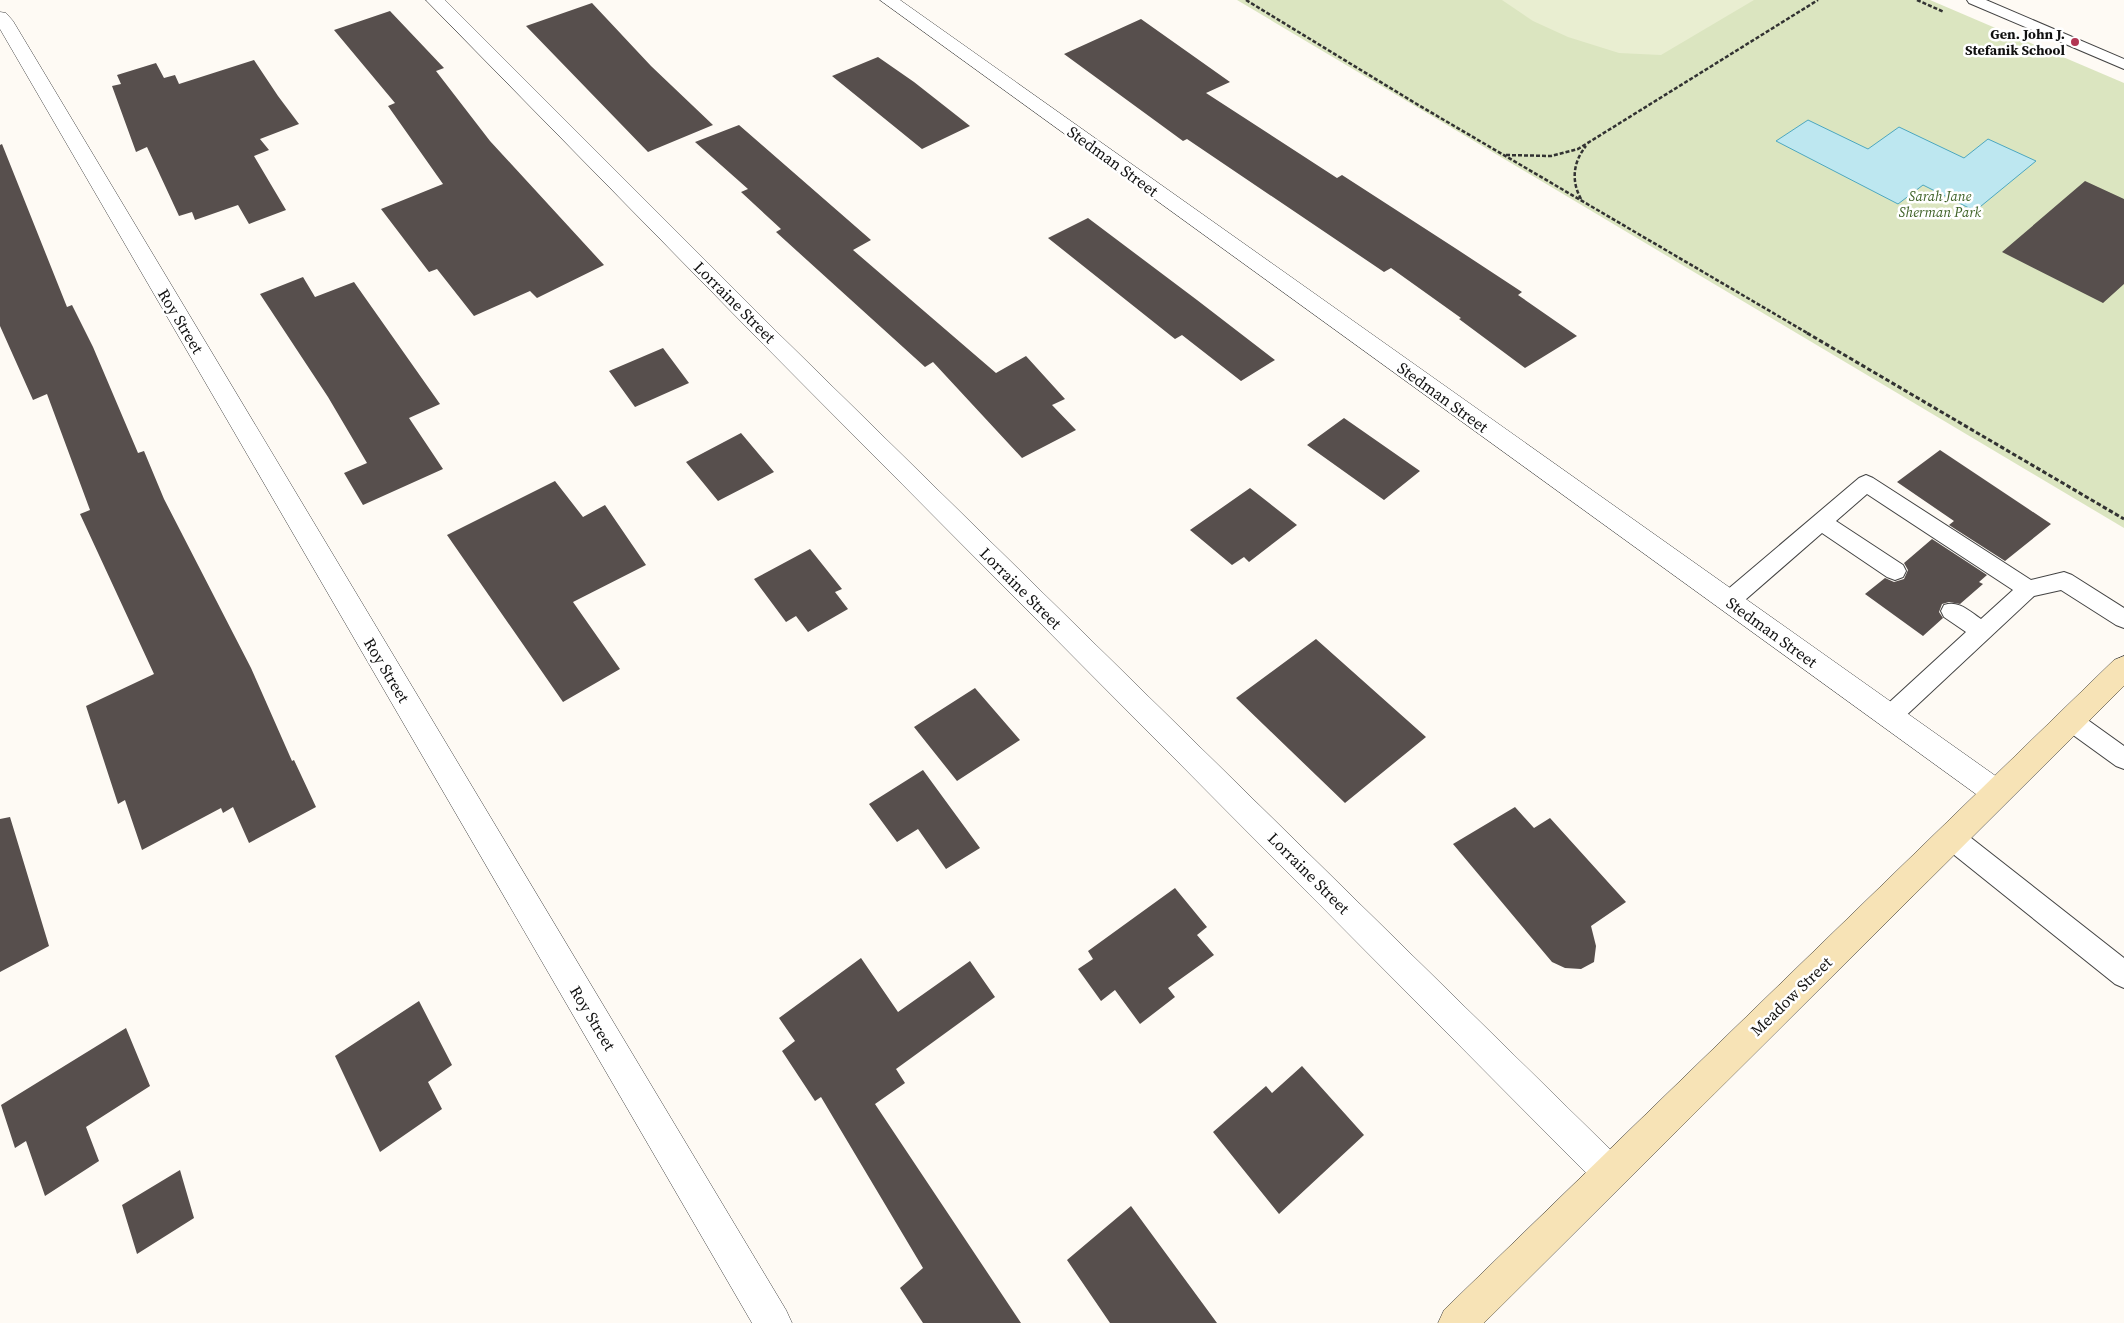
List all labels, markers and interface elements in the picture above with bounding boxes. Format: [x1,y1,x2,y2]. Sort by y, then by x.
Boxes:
place label: Gen. John J. Stefanik School [1965,24,2065,60]
marker: Gen. John J. Stefanik School [2069,36,2081,48]
street label: Stedman Street [1063,120,1164,202]
park label: Sarah Jane Sherman Park [1899,186,1982,222]
street label: Lorraine Street [689,256,781,348]
street label: Roy Street [153,284,209,358]
street label: Stedman Street [1393,356,1494,438]
street label: Lorraine Street [975,542,1067,634]
street label: Stedman Street [1722,591,1823,673]
street label: Roy Street [359,633,415,707]
street label: Lorraine Street [1263,827,1355,919]
street label: Meadow Street [1745,951,1837,1041]
street label: Roy Street [565,981,621,1055]

